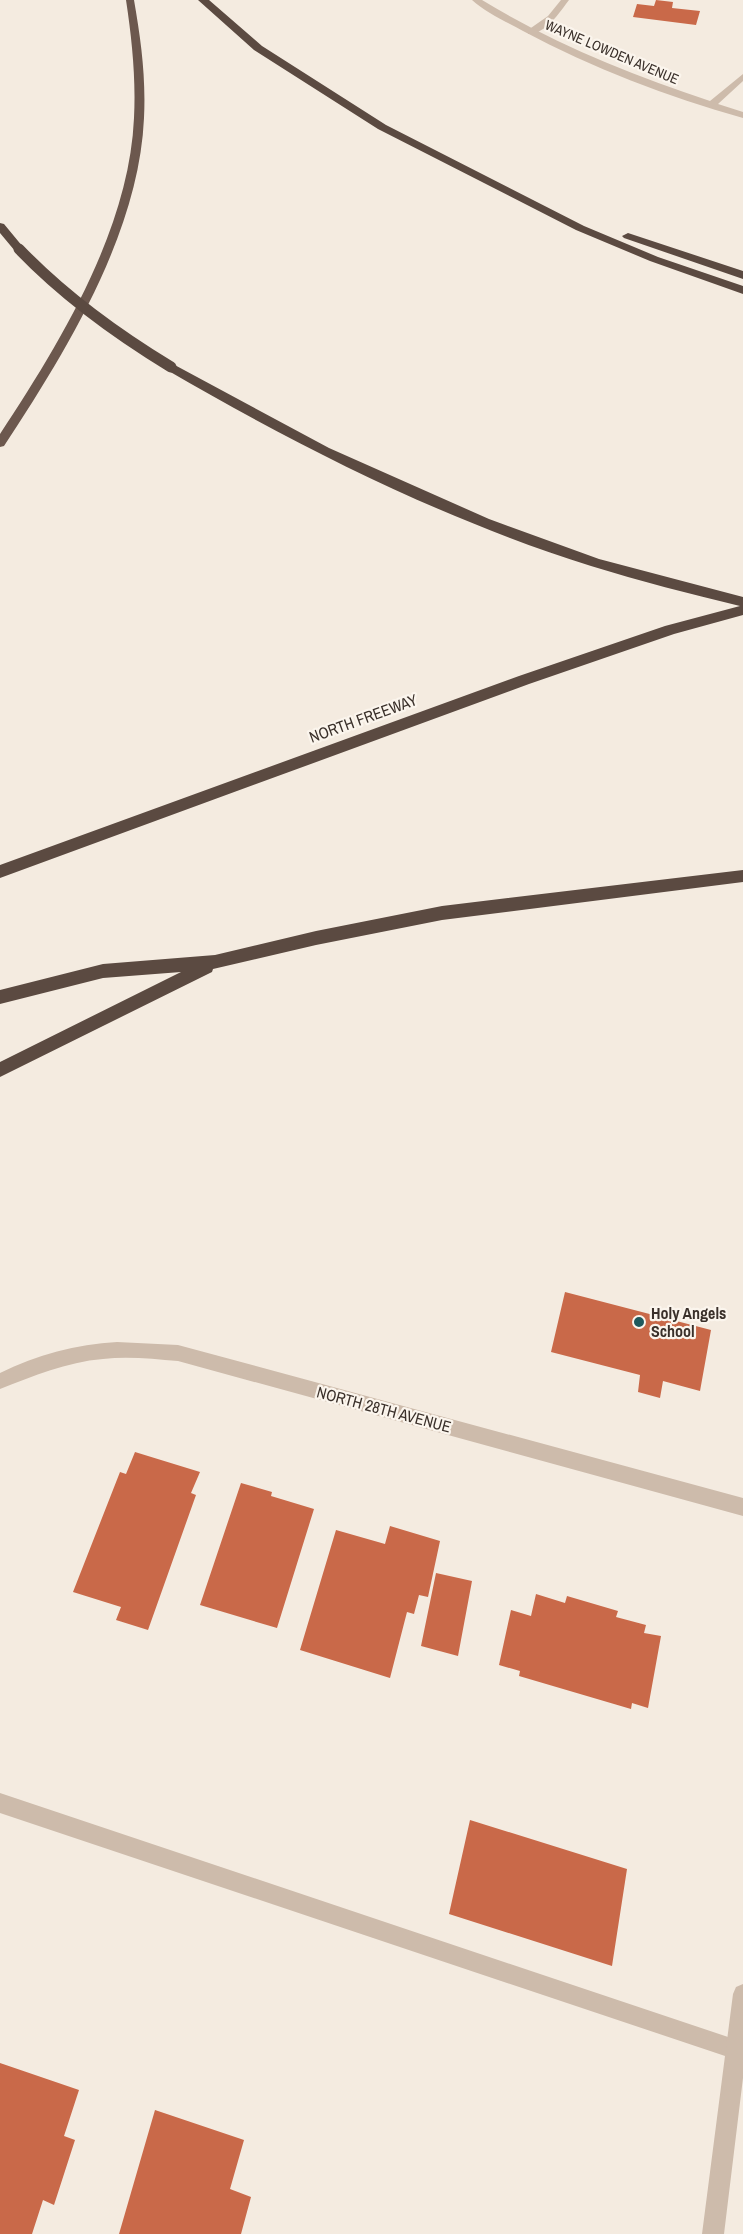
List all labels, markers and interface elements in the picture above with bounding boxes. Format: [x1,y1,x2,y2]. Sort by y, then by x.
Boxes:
street label: WAYNE LOWDEN AVENUE [543,16,681,88]
street label: NORTH FREEWAY [306,688,420,748]
place label: Holy Angels School [651,1302,726,1342]
marker: Holy Angels School [632,1315,646,1329]
street label: NORTH 28TH AVENUE [314,1381,454,1437]

